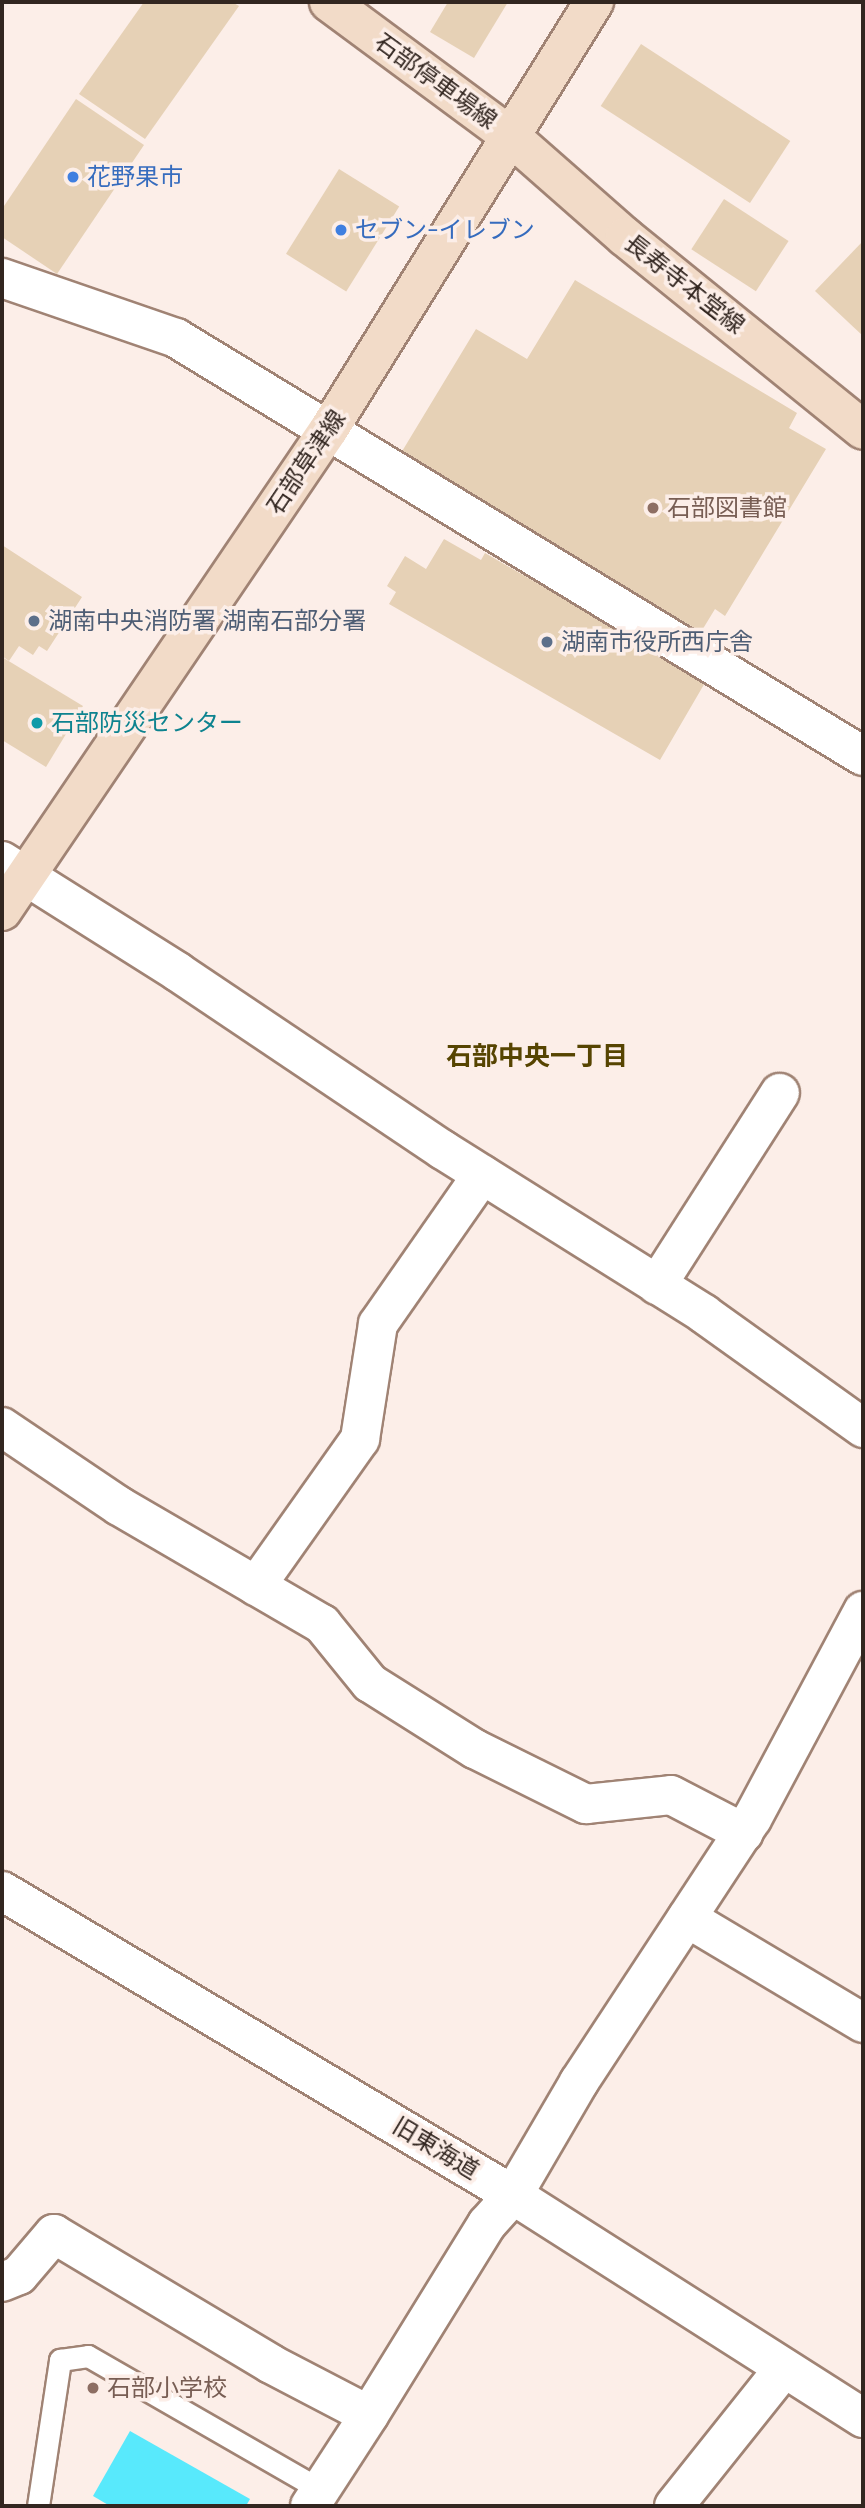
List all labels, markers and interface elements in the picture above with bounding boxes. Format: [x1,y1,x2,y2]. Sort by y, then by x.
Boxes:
street label: 石部停車場線 [369,27,503,135]
place label: 花野果市 [87,163,183,191]
marker: 花野果市 [65,169,81,185]
place label: セブン-イレブン [355,216,535,244]
marker: セブン-イレブン [333,222,349,238]
street label: 長寿寺本堂線 [619,228,751,340]
street label: 石部草津線 [261,404,351,520]
place label: 石部図書館 [667,494,787,522]
marker: 石部図書館 [645,500,661,516]
place label: 湖南中央消防署 湖南石部分署 [48,607,366,635]
marker: 湖南中央消防署 湖南石部分署 [26,613,42,629]
place label: 湖南市役所西庁舎 [561,628,753,656]
marker: 湖南市役所西庁舎 [539,634,555,650]
place label: 石部防災センター [51,709,243,737]
marker: 石部防災センター [29,715,45,731]
district label: 石部中央一丁目 [446,1040,628,1072]
street label: 旧東海道 [387,2111,485,2185]
place label: 石部小学校 [107,2374,227,2402]
marker: 石部小学校 [85,2380,101,2396]

